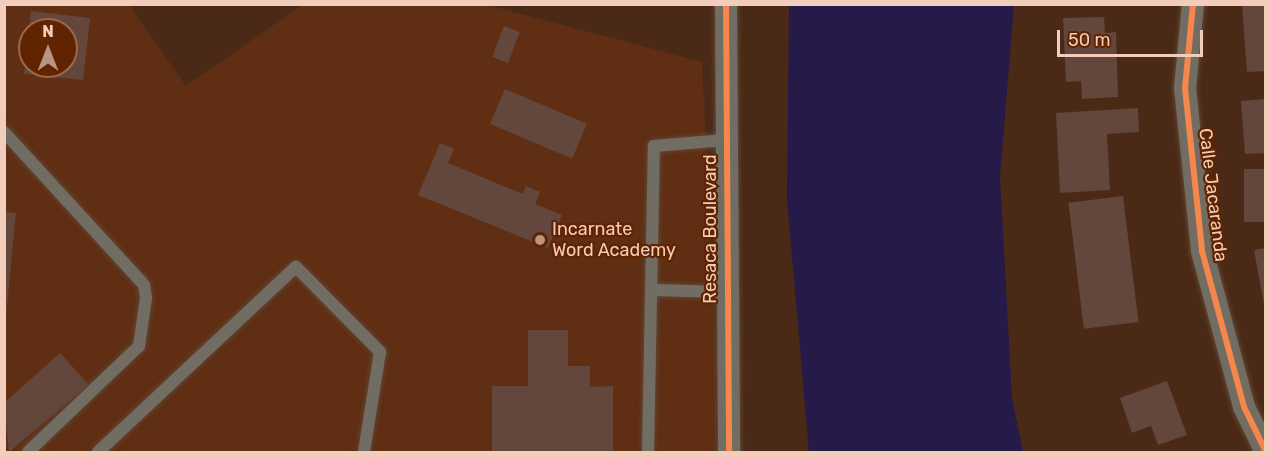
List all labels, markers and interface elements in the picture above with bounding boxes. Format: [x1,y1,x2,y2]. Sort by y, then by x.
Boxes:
north arrow [18,18,78,78]
scale bar [1060,18,1206,56]
text: N [42,22,54,41]
text: 50 m [1068,29,1111,51]
street label: Calle Jacaranda [1194,127,1232,263]
street label: Resaca Boulevard [699,154,721,304]
place label: Incarnate Word Academy [552,219,676,262]
marker: Incarnate Word Academy [533,233,547,247]

